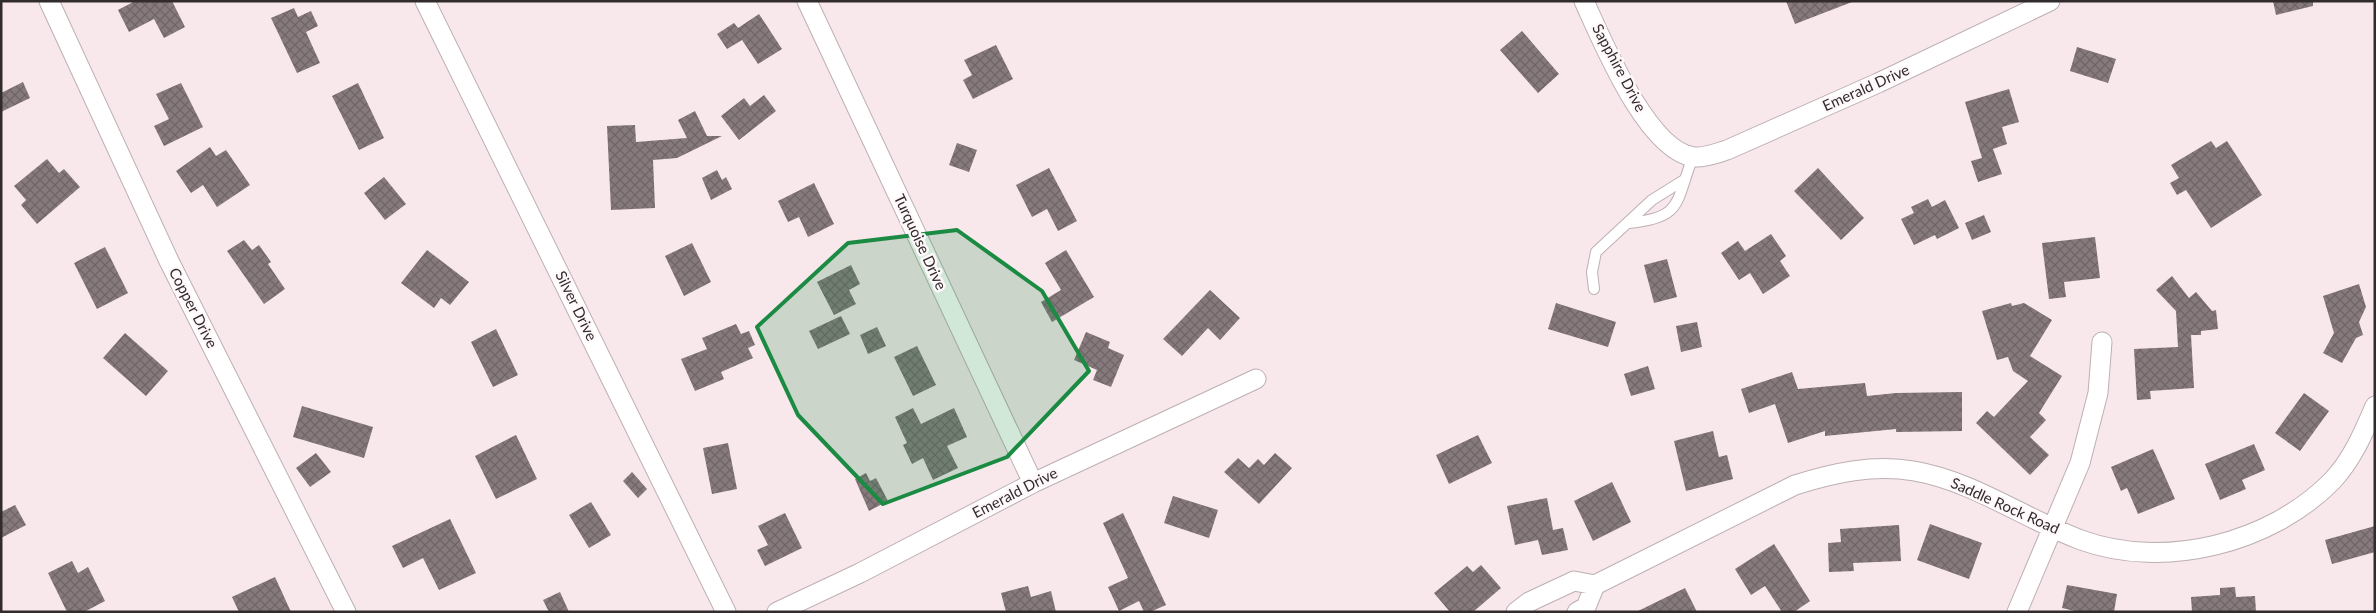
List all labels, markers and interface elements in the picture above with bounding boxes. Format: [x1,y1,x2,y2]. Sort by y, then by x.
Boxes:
street label: Sapphire Drive [1589,21,1651,115]
street label: Emerald Drive [1819,60,1912,114]
street label: Turquoise Drive [891,191,951,292]
street label: Copper Drive [166,264,222,351]
street label: Silver Drive [552,268,602,343]
street label: Emerald Drive [969,463,1060,521]
street label: Saddle Rock Road [1948,473,2062,537]

